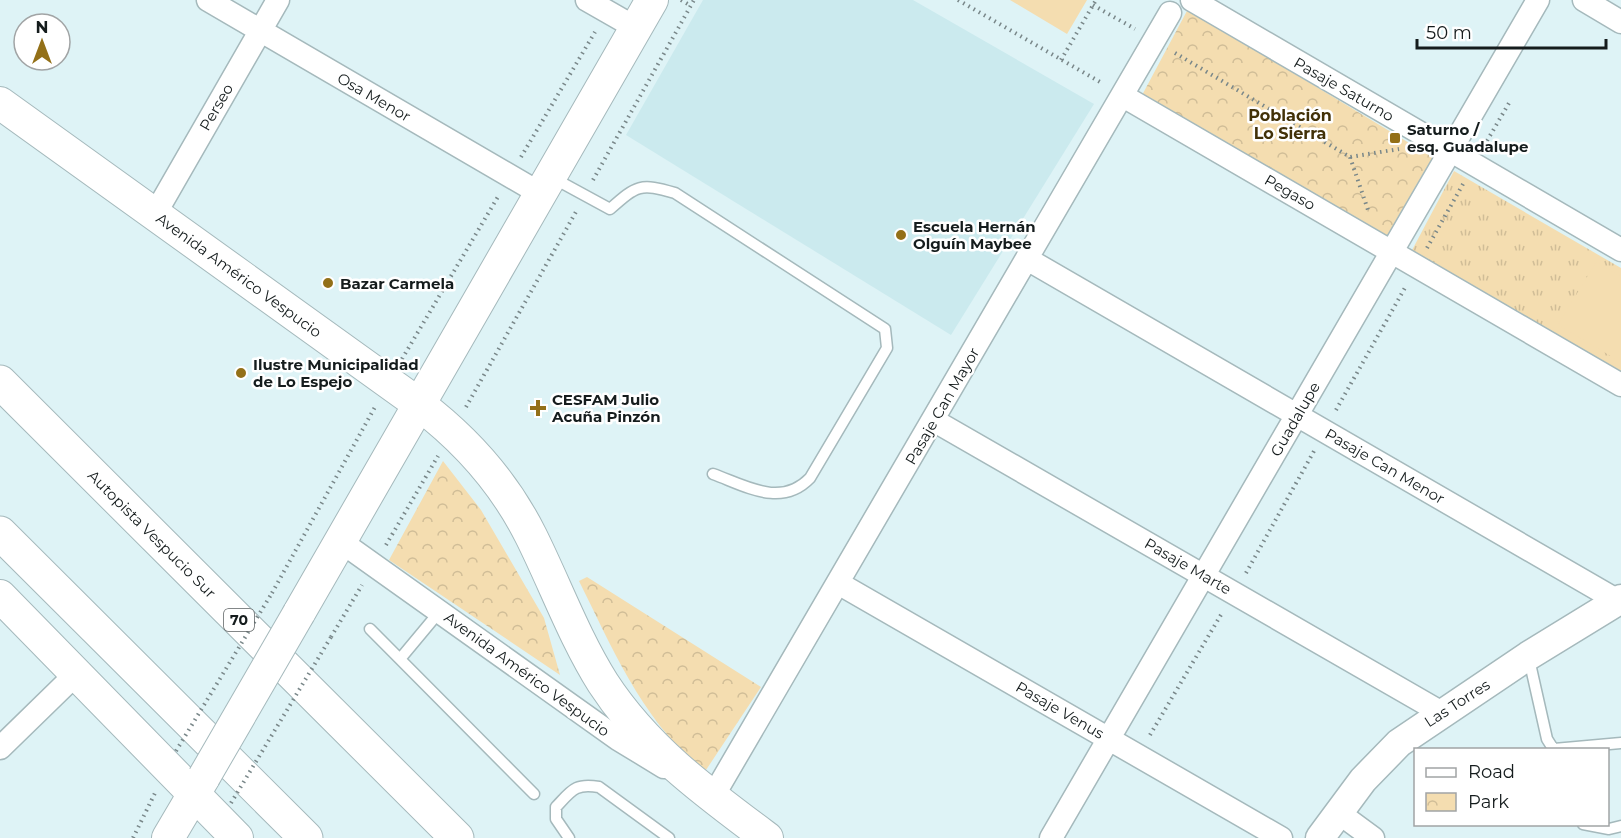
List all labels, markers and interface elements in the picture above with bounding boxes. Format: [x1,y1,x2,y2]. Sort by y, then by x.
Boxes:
north arrow [12,12,72,72]
scale bar [1417,12,1606,50]
text: N [36,18,48,37]
text: 50 m [1426,22,1472,44]
street label: Pasaje Saturno [1291,53,1397,125]
street label: Osa Menor [334,68,414,126]
street label: Perseo [195,80,237,134]
district label: Población Lo Sierra [1248,106,1332,143]
place label: Saturno / esq. Guadalupe [1407,120,1528,156]
marker: Saturno / esq. Guadalupe [1388,131,1402,145]
street label: Pegaso [1261,170,1319,214]
street label: Avenida Américo Vespucio [153,209,325,341]
place label: Escuela Hernán Olguín Maybee [913,217,1036,253]
marker: Escuela Hernán Olguín Maybee [894,228,908,242]
place label: Bazar Carmela [340,274,454,293]
marker: Bazar Carmela [321,276,335,290]
street label: Pasaje Can Mayor [901,344,983,468]
place label: Ilustre Municipalidad de Lo Espejo [253,355,419,391]
marker: Ilustre Municipalidad de Lo Espejo [234,366,248,380]
street label: Guadalupe [1266,378,1324,460]
place label: CESFAM Julio Acuña Pinzón [551,390,661,426]
marker: CESFAM Julio Acuña Pinzón [529,399,547,417]
street label: Pasaje Can Menor [1322,424,1448,508]
street label: Autopista Vespucio Sur [84,466,220,602]
street label: Pasaje Marte [1141,534,1235,598]
street label: Avenida Américo Vespucio [441,608,613,740]
road number: 70 [224,609,254,631]
street label: Las Torres [1421,675,1493,731]
street label: Pasaje Venus [1012,677,1108,743]
legend [1414,748,1609,826]
text: Road [1468,761,1515,783]
text: Park [1468,791,1509,813]

